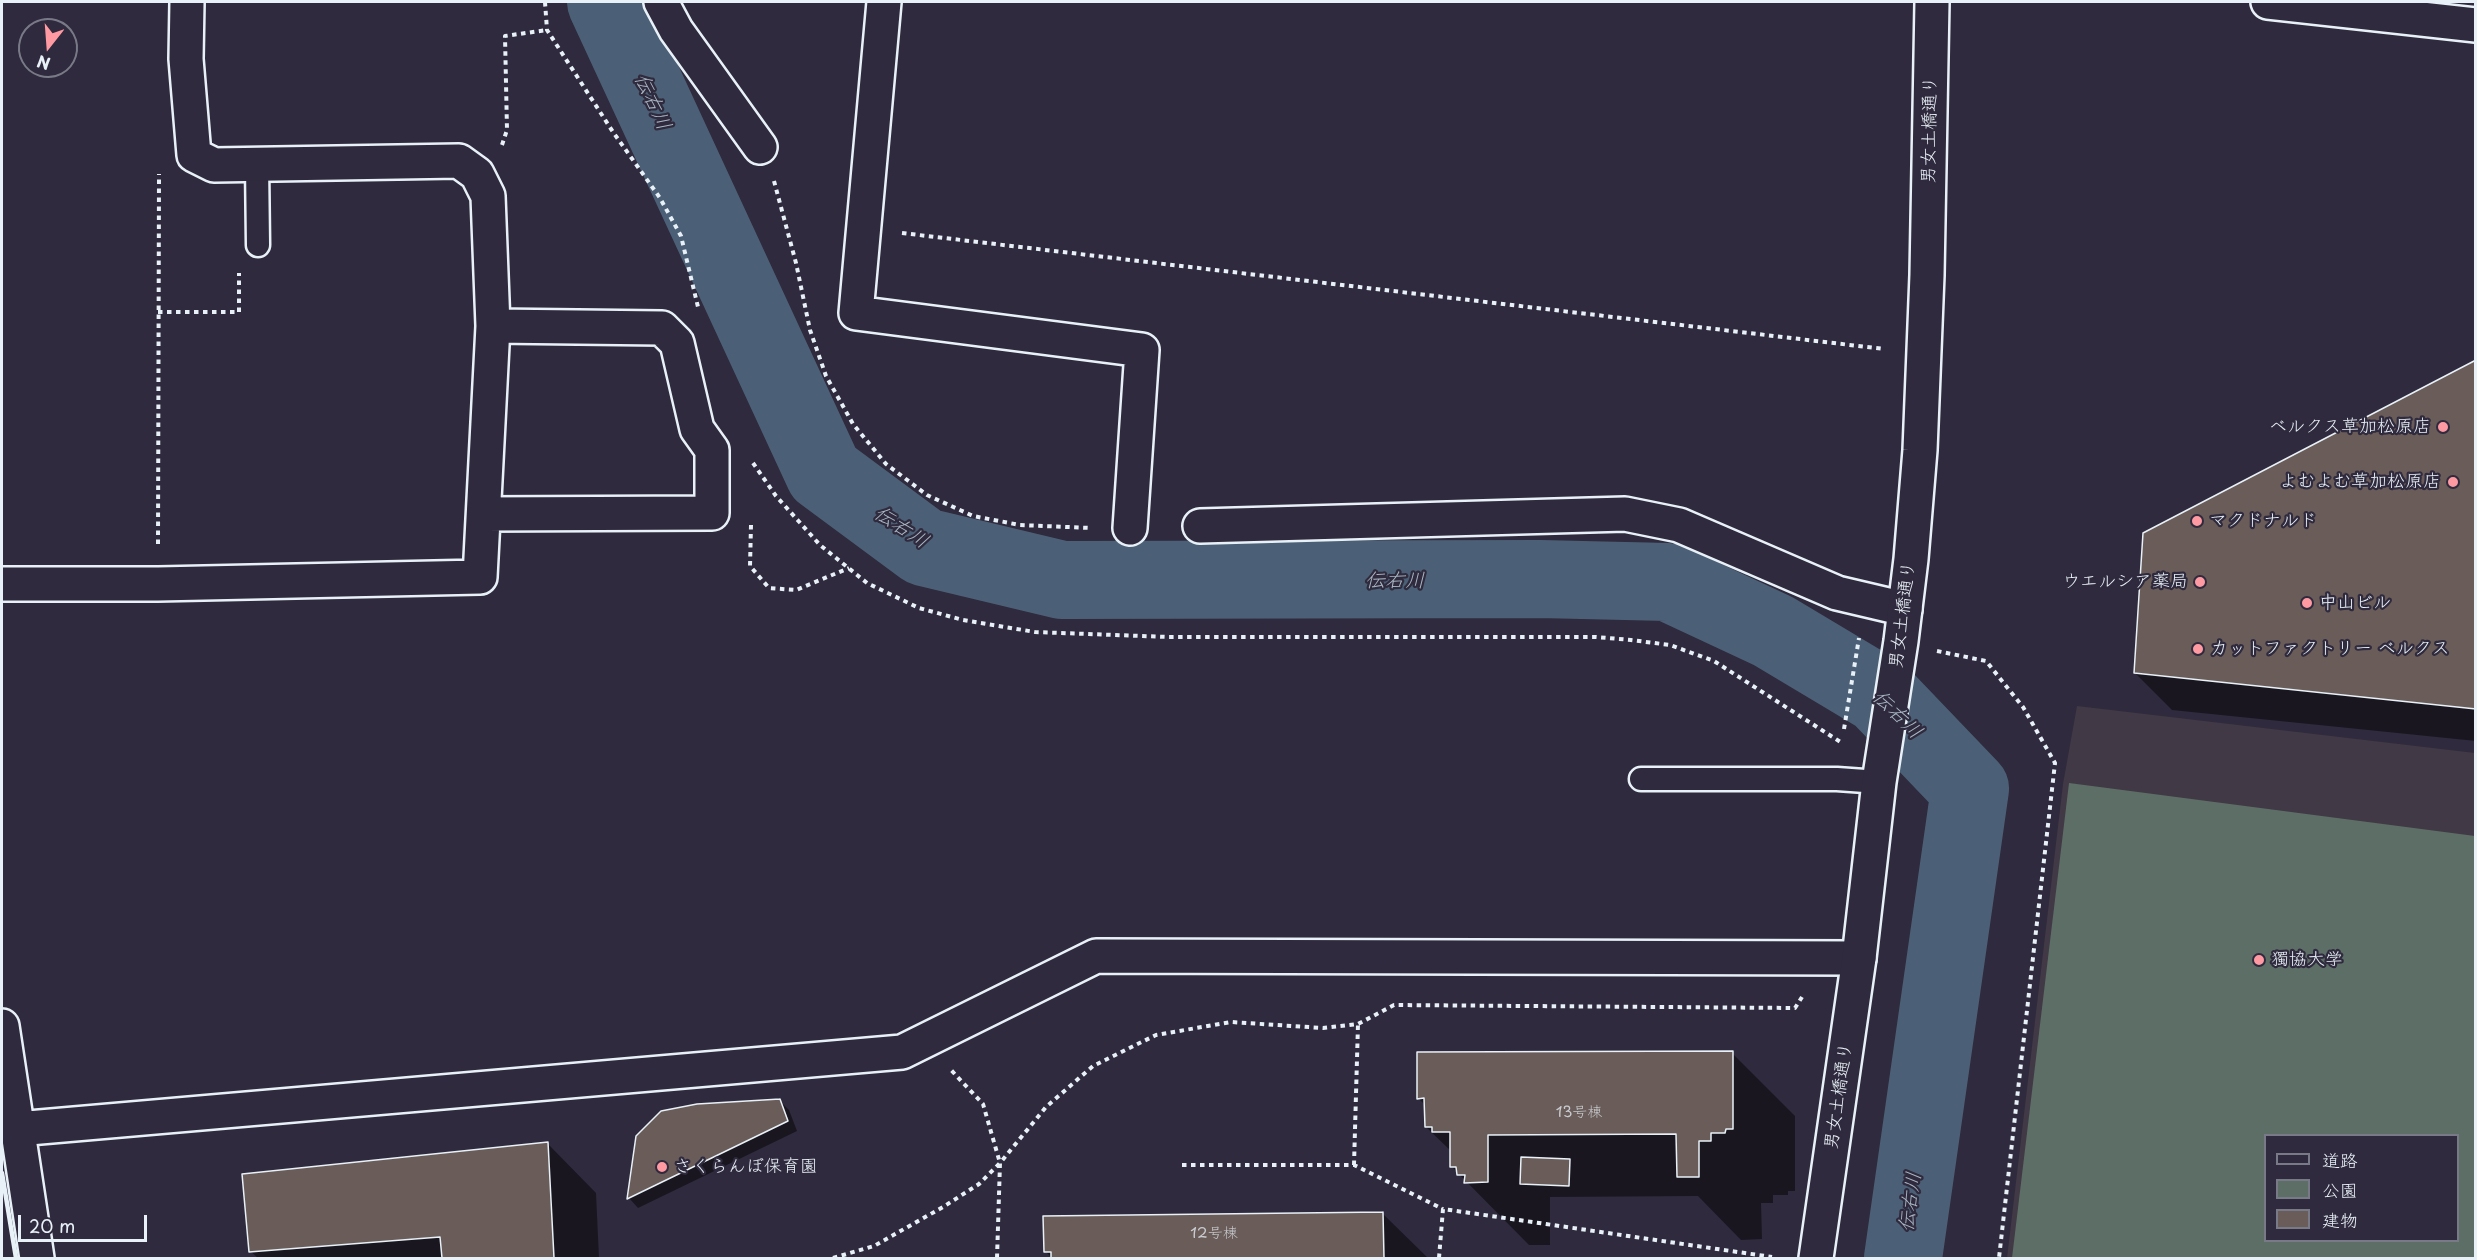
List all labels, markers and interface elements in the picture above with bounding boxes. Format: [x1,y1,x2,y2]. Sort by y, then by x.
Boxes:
north arrow [18,18,78,78]
text: N [34,50,53,77]
water label: 伝右川 [628,70,676,134]
street label: 男女土橋通り [1918,76,1942,184]
place label: ベルクス草加松原店 [2269,416,2431,438]
marker: ベルクス草加松原店 [2436,420,2450,434]
place label: よむよむ草加松原店 [2279,471,2441,493]
marker: よむよむ草加松原店 [2446,475,2460,489]
water label: 伝右川 [869,502,933,554]
place label: マクドナルド [2209,510,2317,532]
marker: マクドナルド [2190,514,2204,528]
street label: 男女土橋通り [1886,560,1920,670]
water label: 伝右川 [1365,569,1425,593]
place label: ウエルシア薬局 [2062,571,2188,593]
marker: ウエルシア薬局 [2193,575,2207,589]
place label: 中山ビル [2319,592,2391,614]
marker: 中山ビル [2300,596,2314,610]
place label: カットファクトリー ベルクス [2210,638,2450,660]
marker: カットファクトリー ベルクス [2191,642,2205,656]
water label: 伝右川 [1867,686,1927,744]
place label: 獨協大学 [2271,949,2343,971]
marker: 獨協大学 [2252,953,2266,967]
street label: 男女土橋通り [1821,1041,1857,1151]
house number: 13号棟 [1556,1104,1602,1122]
legend [2264,1134,2459,1242]
text: 道路 [2322,1146,2358,1173]
place label: さくらんぼ保育園 [674,1156,818,1178]
marker: さくらんぼ保育園 [655,1160,669,1174]
water label: 伝右川 [1895,1171,1927,1233]
text: 公園 [2322,1176,2358,1203]
scale bar [21,1203,150,1241]
text: 建物 [2322,1206,2358,1233]
text: 20 m [29,1212,75,1239]
house number: 12号棟 [1190,1225,1238,1243]

